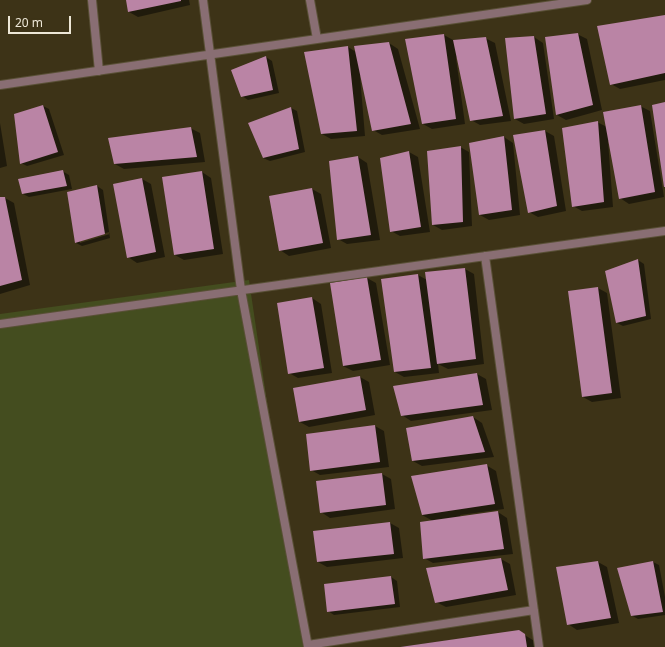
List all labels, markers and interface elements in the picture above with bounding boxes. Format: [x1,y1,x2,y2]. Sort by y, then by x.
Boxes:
scale bar [10,8,73,34]
text: 20 m [15,14,43,31]

